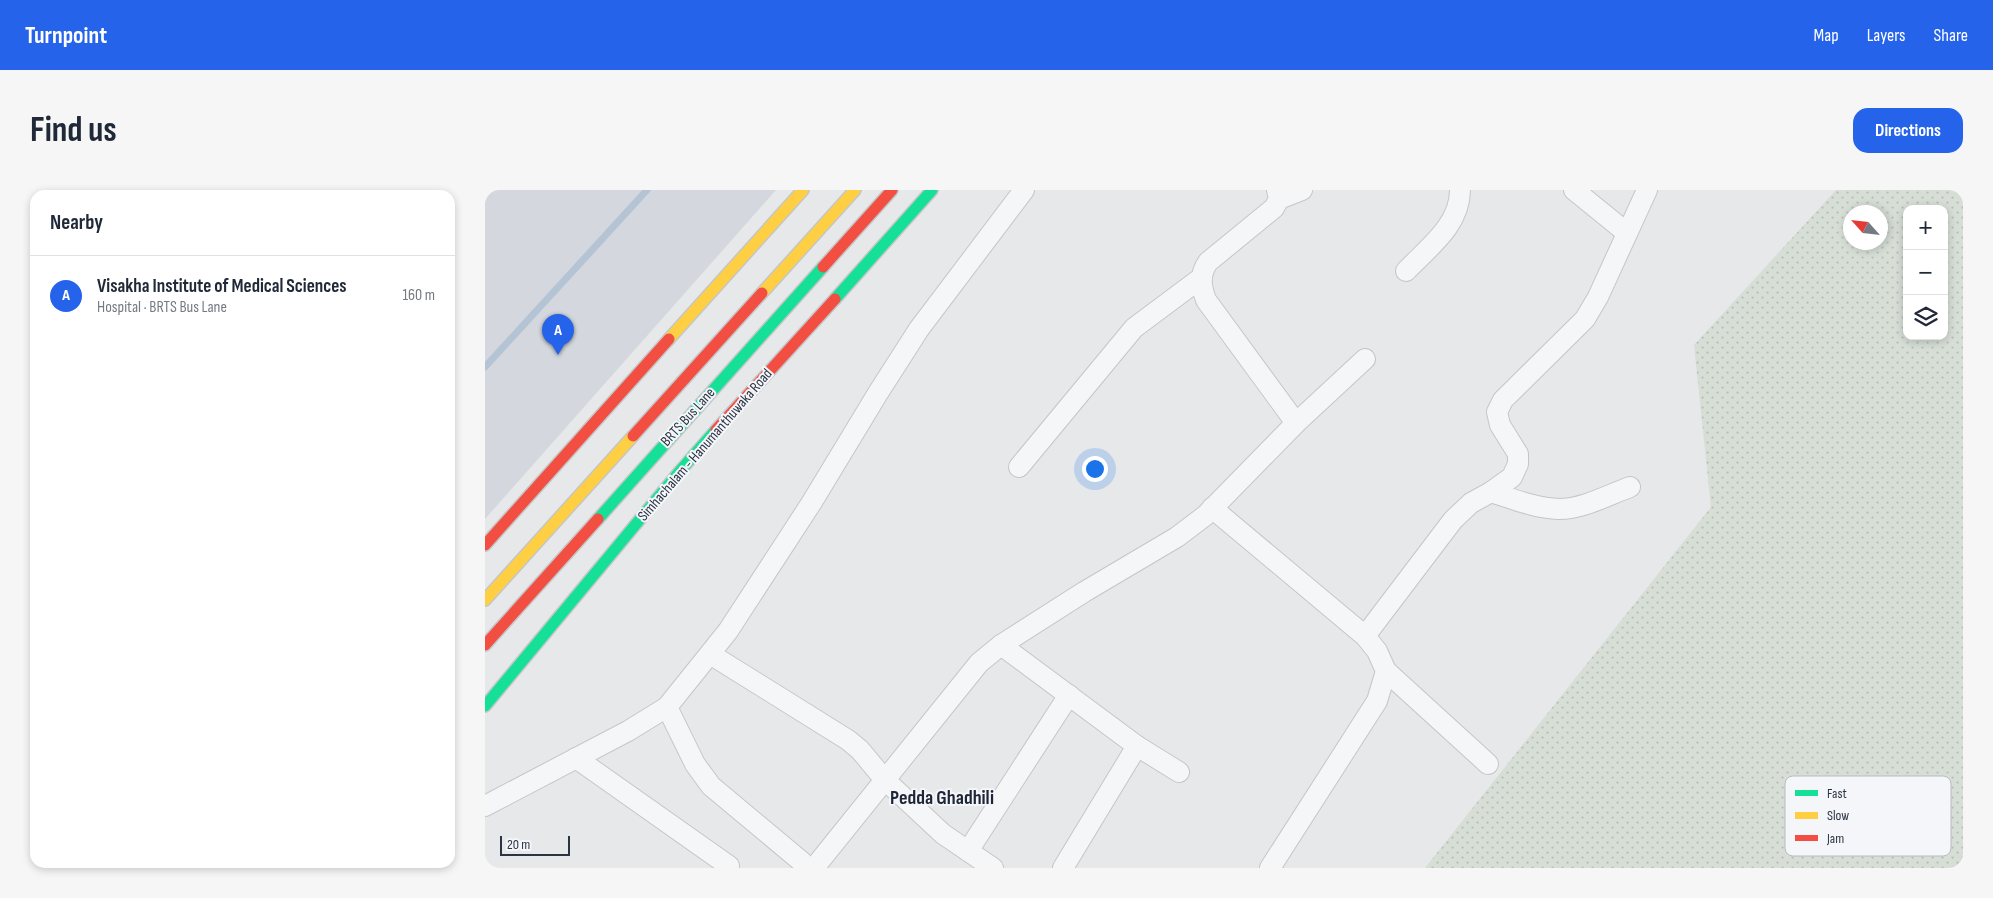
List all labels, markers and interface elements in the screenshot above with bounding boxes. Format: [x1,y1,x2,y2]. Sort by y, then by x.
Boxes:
text: Turnpoint [25,21,107,50]
text: Map [1814,25,1839,46]
text: Layers [1867,25,1906,46]
text: Share [1934,25,1968,46]
button: Directions [1853,108,1963,153]
text: Find us [30,109,117,152]
north arrow [1843,205,1888,250]
map controls [1903,205,1948,340]
button: + [1903,205,1948,250]
text: Nearby [50,210,103,235]
button: − [1903,250,1948,295]
text: Visakha Institute of Medical Sciences [97,275,347,298]
text: A [62,286,70,305]
text: 160 m [402,286,435,305]
button: layers [1903,295,1948,340]
text: Hospital · BRTS Bus Lane [97,298,227,317]
pin: A [542,314,574,355]
street label: Simhachalam - Hanumanthuwaka Road [634,365,776,525]
street label: BRTS Bus Lane [657,384,719,450]
your location [1082,456,1108,482]
legend [1785,776,1951,856]
text: Fast [1827,785,1847,802]
district label: Pedda Ghadhili [890,786,994,810]
text: Slow [1827,807,1849,824]
text: Jam [1826,830,1844,847]
scale bar [500,833,570,856]
text: 20 m [507,836,530,853]

